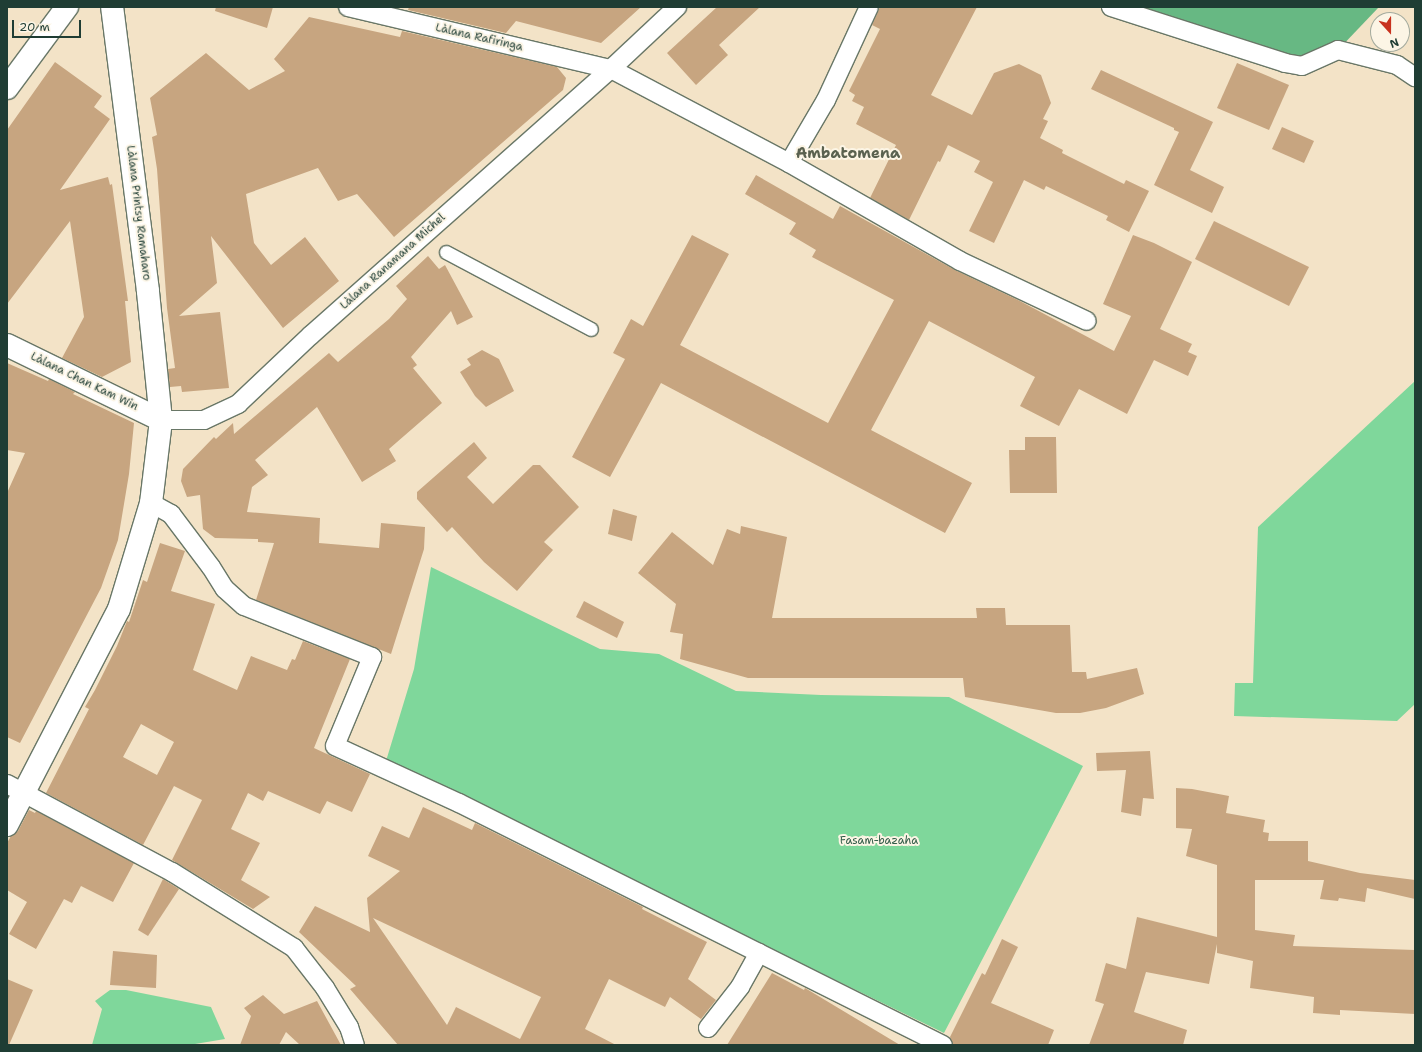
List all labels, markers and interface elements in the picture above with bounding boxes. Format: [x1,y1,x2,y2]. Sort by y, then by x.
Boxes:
scale bar [14,12,83,38]
north arrow [1370,12,1410,52]
text: 20 m [19,19,50,35]
street label: Làlana Rafiringa [434,22,524,54]
text: N [1387,34,1401,51]
street label: Làlana Printsy Ramaharo [123,145,153,281]
district label: Ambatomena [796,145,900,163]
street label: Làlana Ranamana Michel [338,211,448,313]
street label: Làlana Chan Kam Win [28,350,140,414]
park label: Fasam-bazaha [840,834,918,848]

